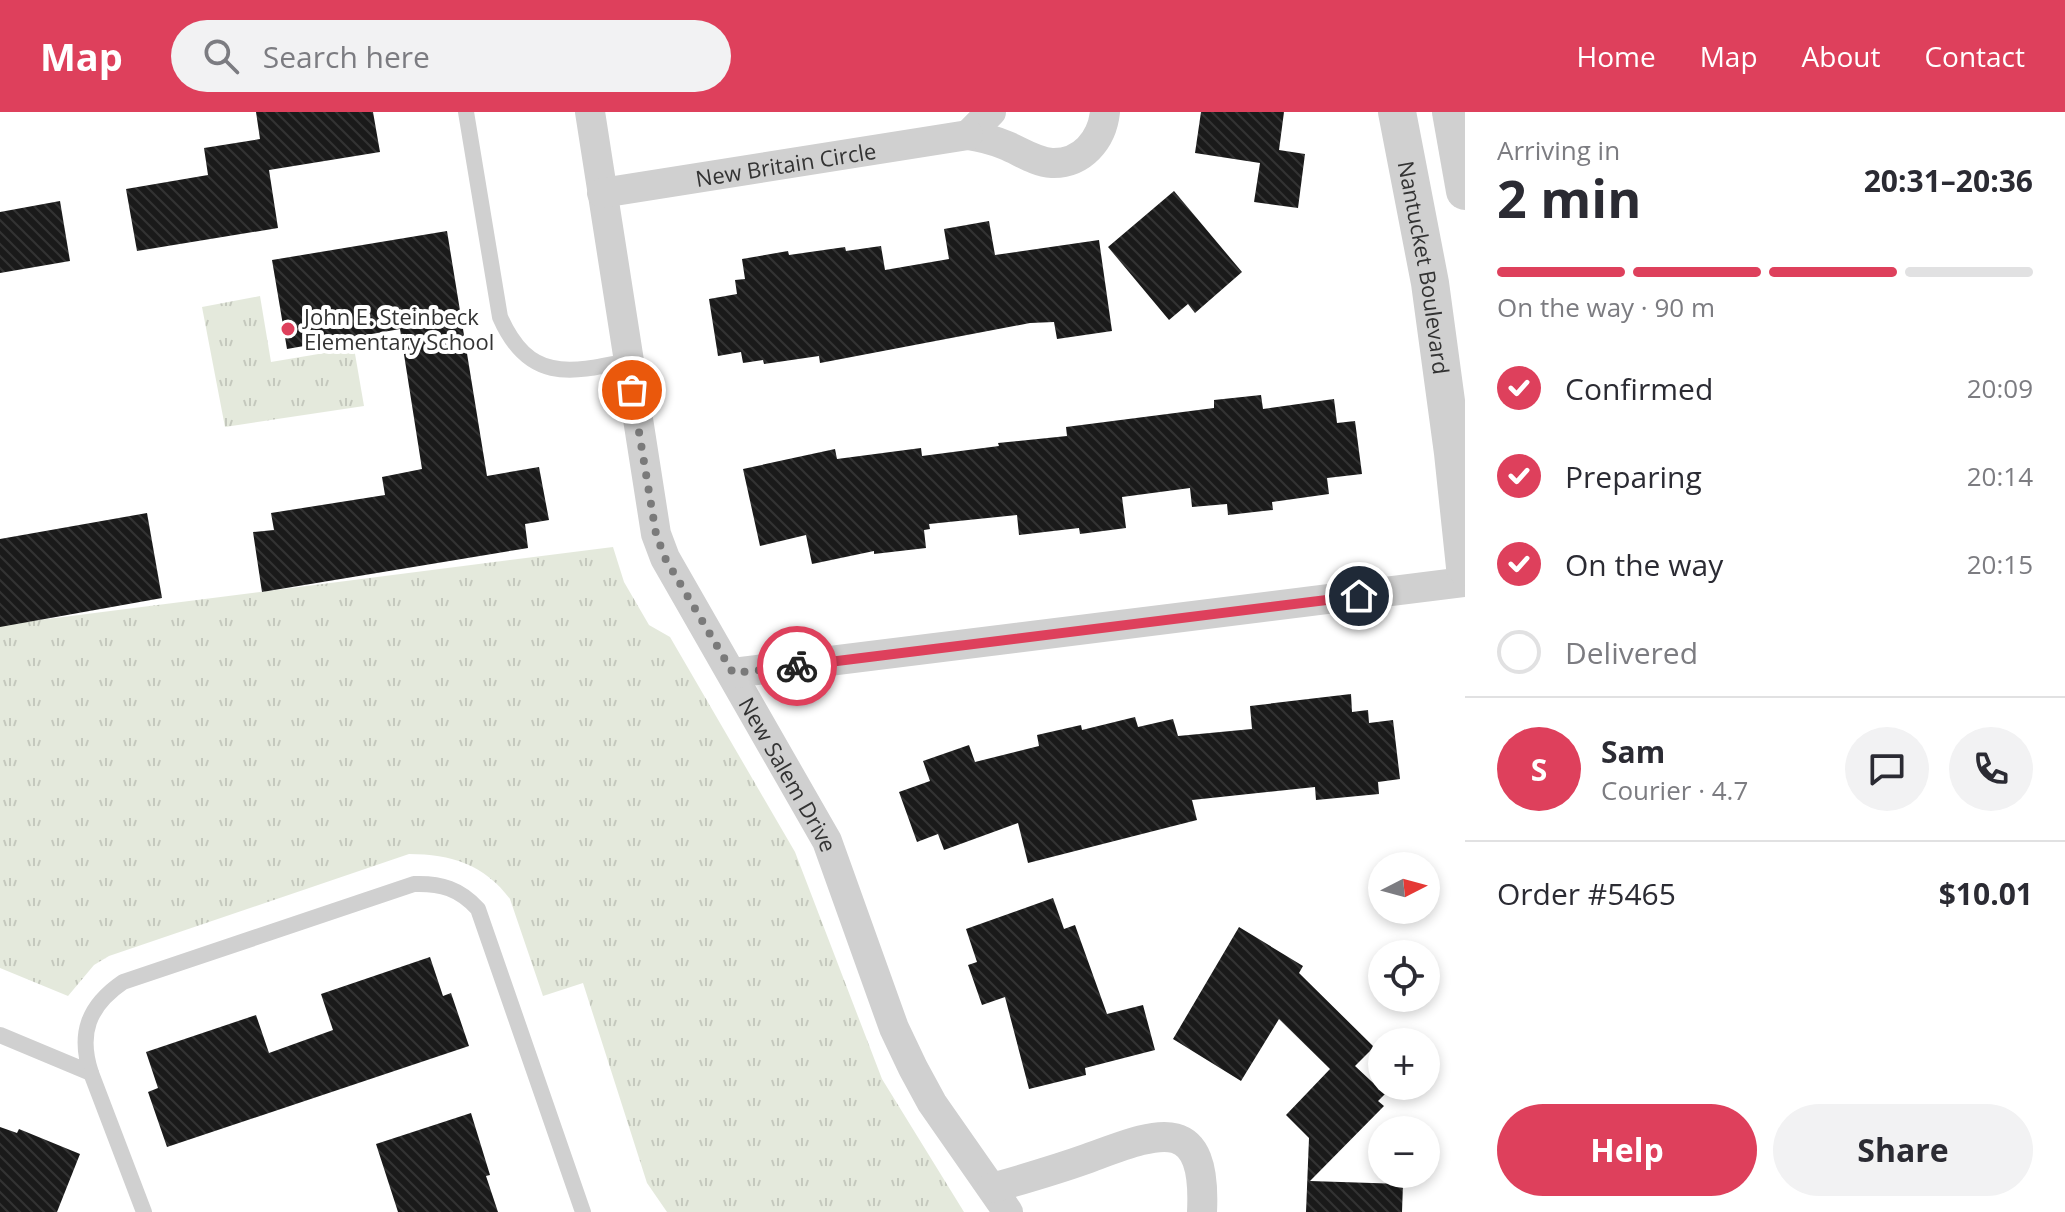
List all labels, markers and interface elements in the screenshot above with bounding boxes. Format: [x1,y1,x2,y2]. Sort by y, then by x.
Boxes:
search box [171,20,731,92]
text: Map [40,30,123,82]
icon: search [199,34,243,78]
text: Search here [263,36,430,77]
text: Home [1577,37,1656,75]
text: Map [1700,37,1758,75]
text: About [1802,37,1880,75]
text: Contact [1924,37,2025,75]
text: Arriving in [1497,132,1620,168]
street label: New Britain Circle [693,135,878,193]
street label: Nantucket Boulevard [1392,158,1457,376]
text: 20:31–20:36 [1864,160,2033,201]
text: 2 min [1497,162,1641,233]
text: On the way · 90 m [1497,289,1715,325]
place label: John E. Steinbeck Elementary School [302,301,494,356]
marker: John E. Steinbeck Elementary School [279,320,297,338]
pin [598,356,666,424]
icon: check [1497,366,1541,410]
icon: bag [610,368,654,412]
text: Confirmed [1565,368,1713,409]
text: 20:09 [1967,370,2033,406]
icon: check [1497,454,1541,498]
text: Preparing [1565,456,1702,497]
text: 20:14 [1967,458,2033,494]
icon: check [1497,542,1541,586]
text: On the way [1565,544,1723,585]
text: 20:15 [1967,546,2033,582]
pin [1325,562,1393,630]
icon: home [1337,574,1381,618]
courier [757,626,837,706]
text: Delivered [1565,632,1698,673]
icon: bike [775,644,819,688]
street label: New Salem Drive [733,691,845,856]
button: chat [1845,727,1929,811]
button: phone [1949,727,2033,811]
text: Sam [1601,731,1665,772]
text: S [1531,749,1547,790]
text: Courier · 4.7 [1601,772,1748,808]
north arrow [1368,852,1440,924]
map controls [1368,852,1440,1188]
text: Order #5465 [1497,873,1676,914]
text: $10.01 [1939,873,2033,914]
button: locate [1368,940,1440,1012]
button: + [1368,1028,1440,1100]
button: Help [1497,1104,1757,1196]
button: Share [1773,1104,2033,1196]
button: − [1368,1116,1440,1188]

